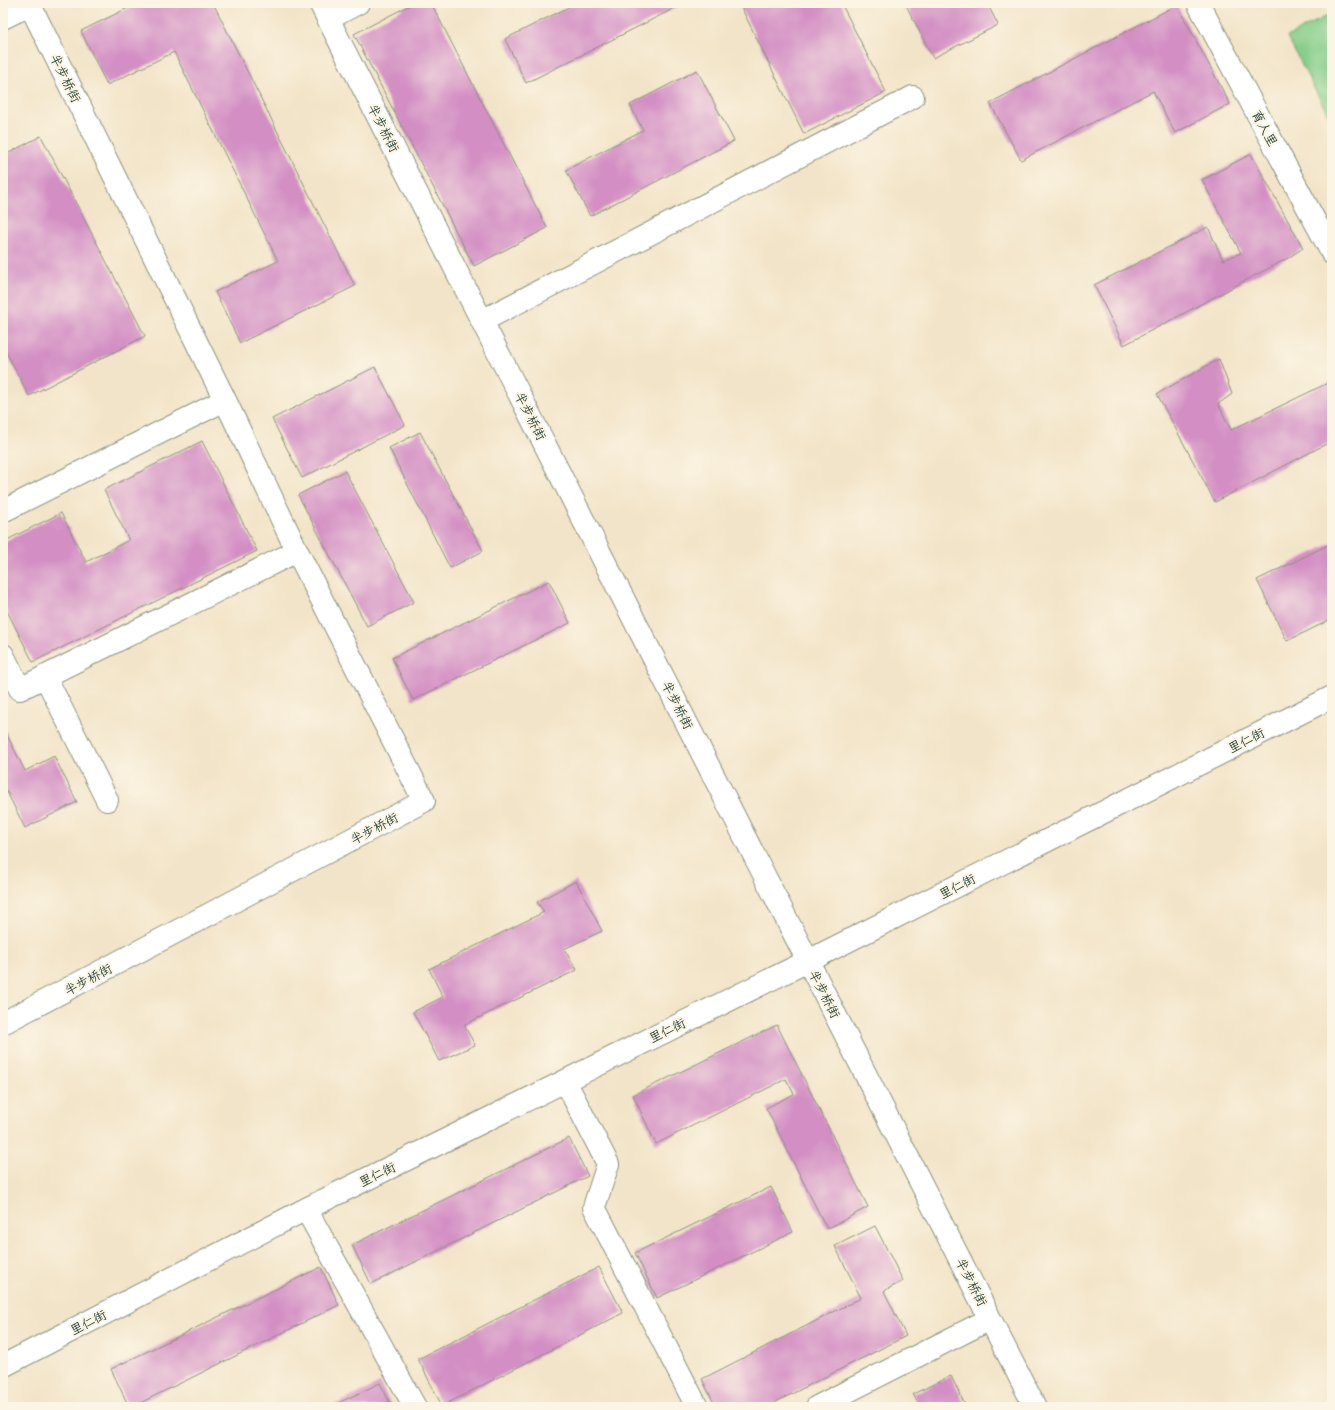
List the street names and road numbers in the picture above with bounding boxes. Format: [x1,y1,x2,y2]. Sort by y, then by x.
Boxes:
street label: 半步桥街 [47,51,85,105]
street label: 半步桥街 [365,101,404,155]
street label: 育人里 [1249,107,1282,149]
street label: 半步桥街 [512,389,551,443]
street label: 半步桥街 [659,678,698,732]
street label: 里仁街 [1225,723,1267,756]
street label: 半步桥街 [347,808,401,847]
street label: 里仁街 [936,869,978,902]
street label: 半步桥街 [61,959,115,998]
street label: 半步桥街 [806,967,845,1021]
street label: 里仁街 [646,1013,688,1046]
street label: 里仁街 [356,1157,398,1190]
street label: 半步桥街 [953,1255,992,1309]
street label: 里仁街 [67,1305,109,1338]

